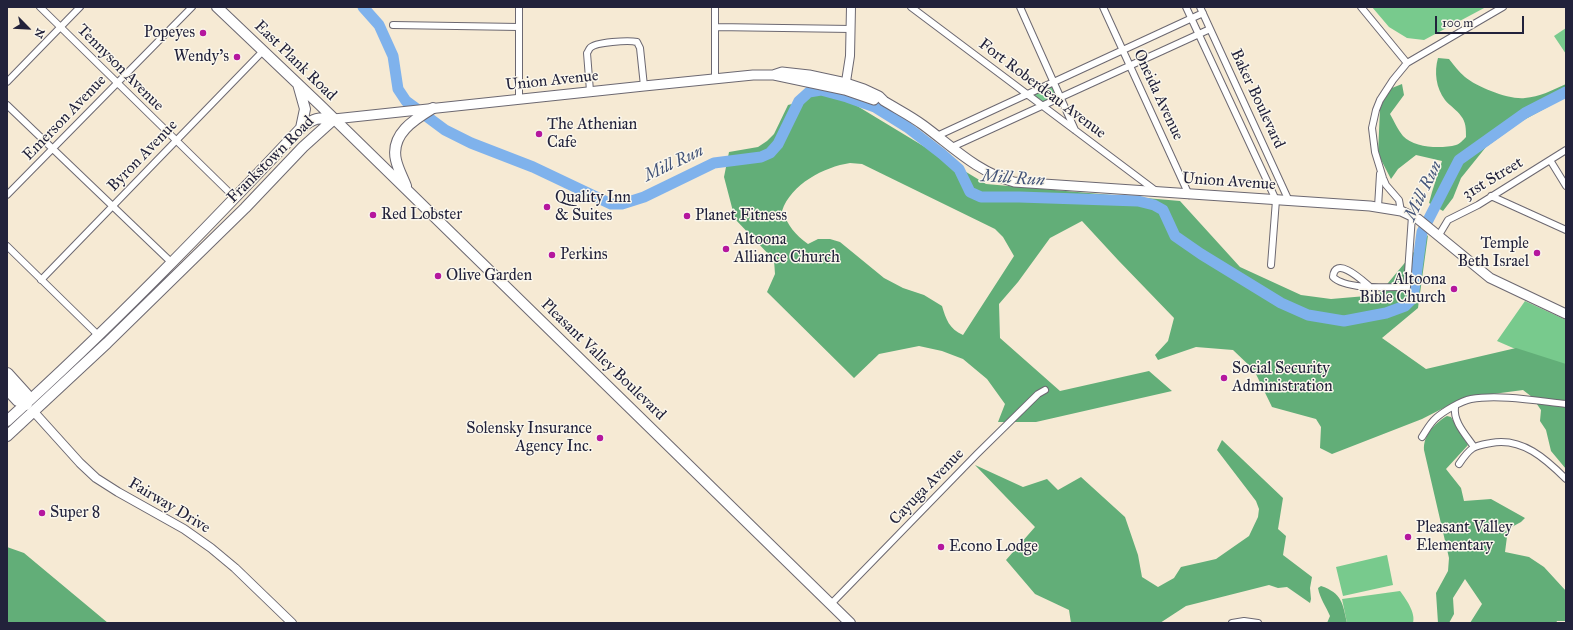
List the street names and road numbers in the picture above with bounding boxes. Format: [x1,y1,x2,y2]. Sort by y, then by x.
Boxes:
street label: East Plank Road [250,17,340,105]
street label: Tennyson Avenue [73,21,167,115]
street label: Fort Roberdeau Avenue [975,35,1109,143]
street label: Oneida Avenue [1129,46,1187,144]
street label: Baker Boulevard [1226,46,1288,152]
street label: Union Avenue [504,67,600,95]
street label: Emerson Avenue [19,71,111,165]
street label: Frankstown Road [223,112,319,208]
street label: Byron Avenue [104,116,182,196]
street label: 31st Street [1459,153,1527,205]
street label: Union Avenue [1182,169,1276,195]
street label: Pleasant Valley Boulevard [536,295,670,425]
street label: Cayuga Avenue [886,445,968,529]
street label: Fairway Drive [125,474,213,538]

